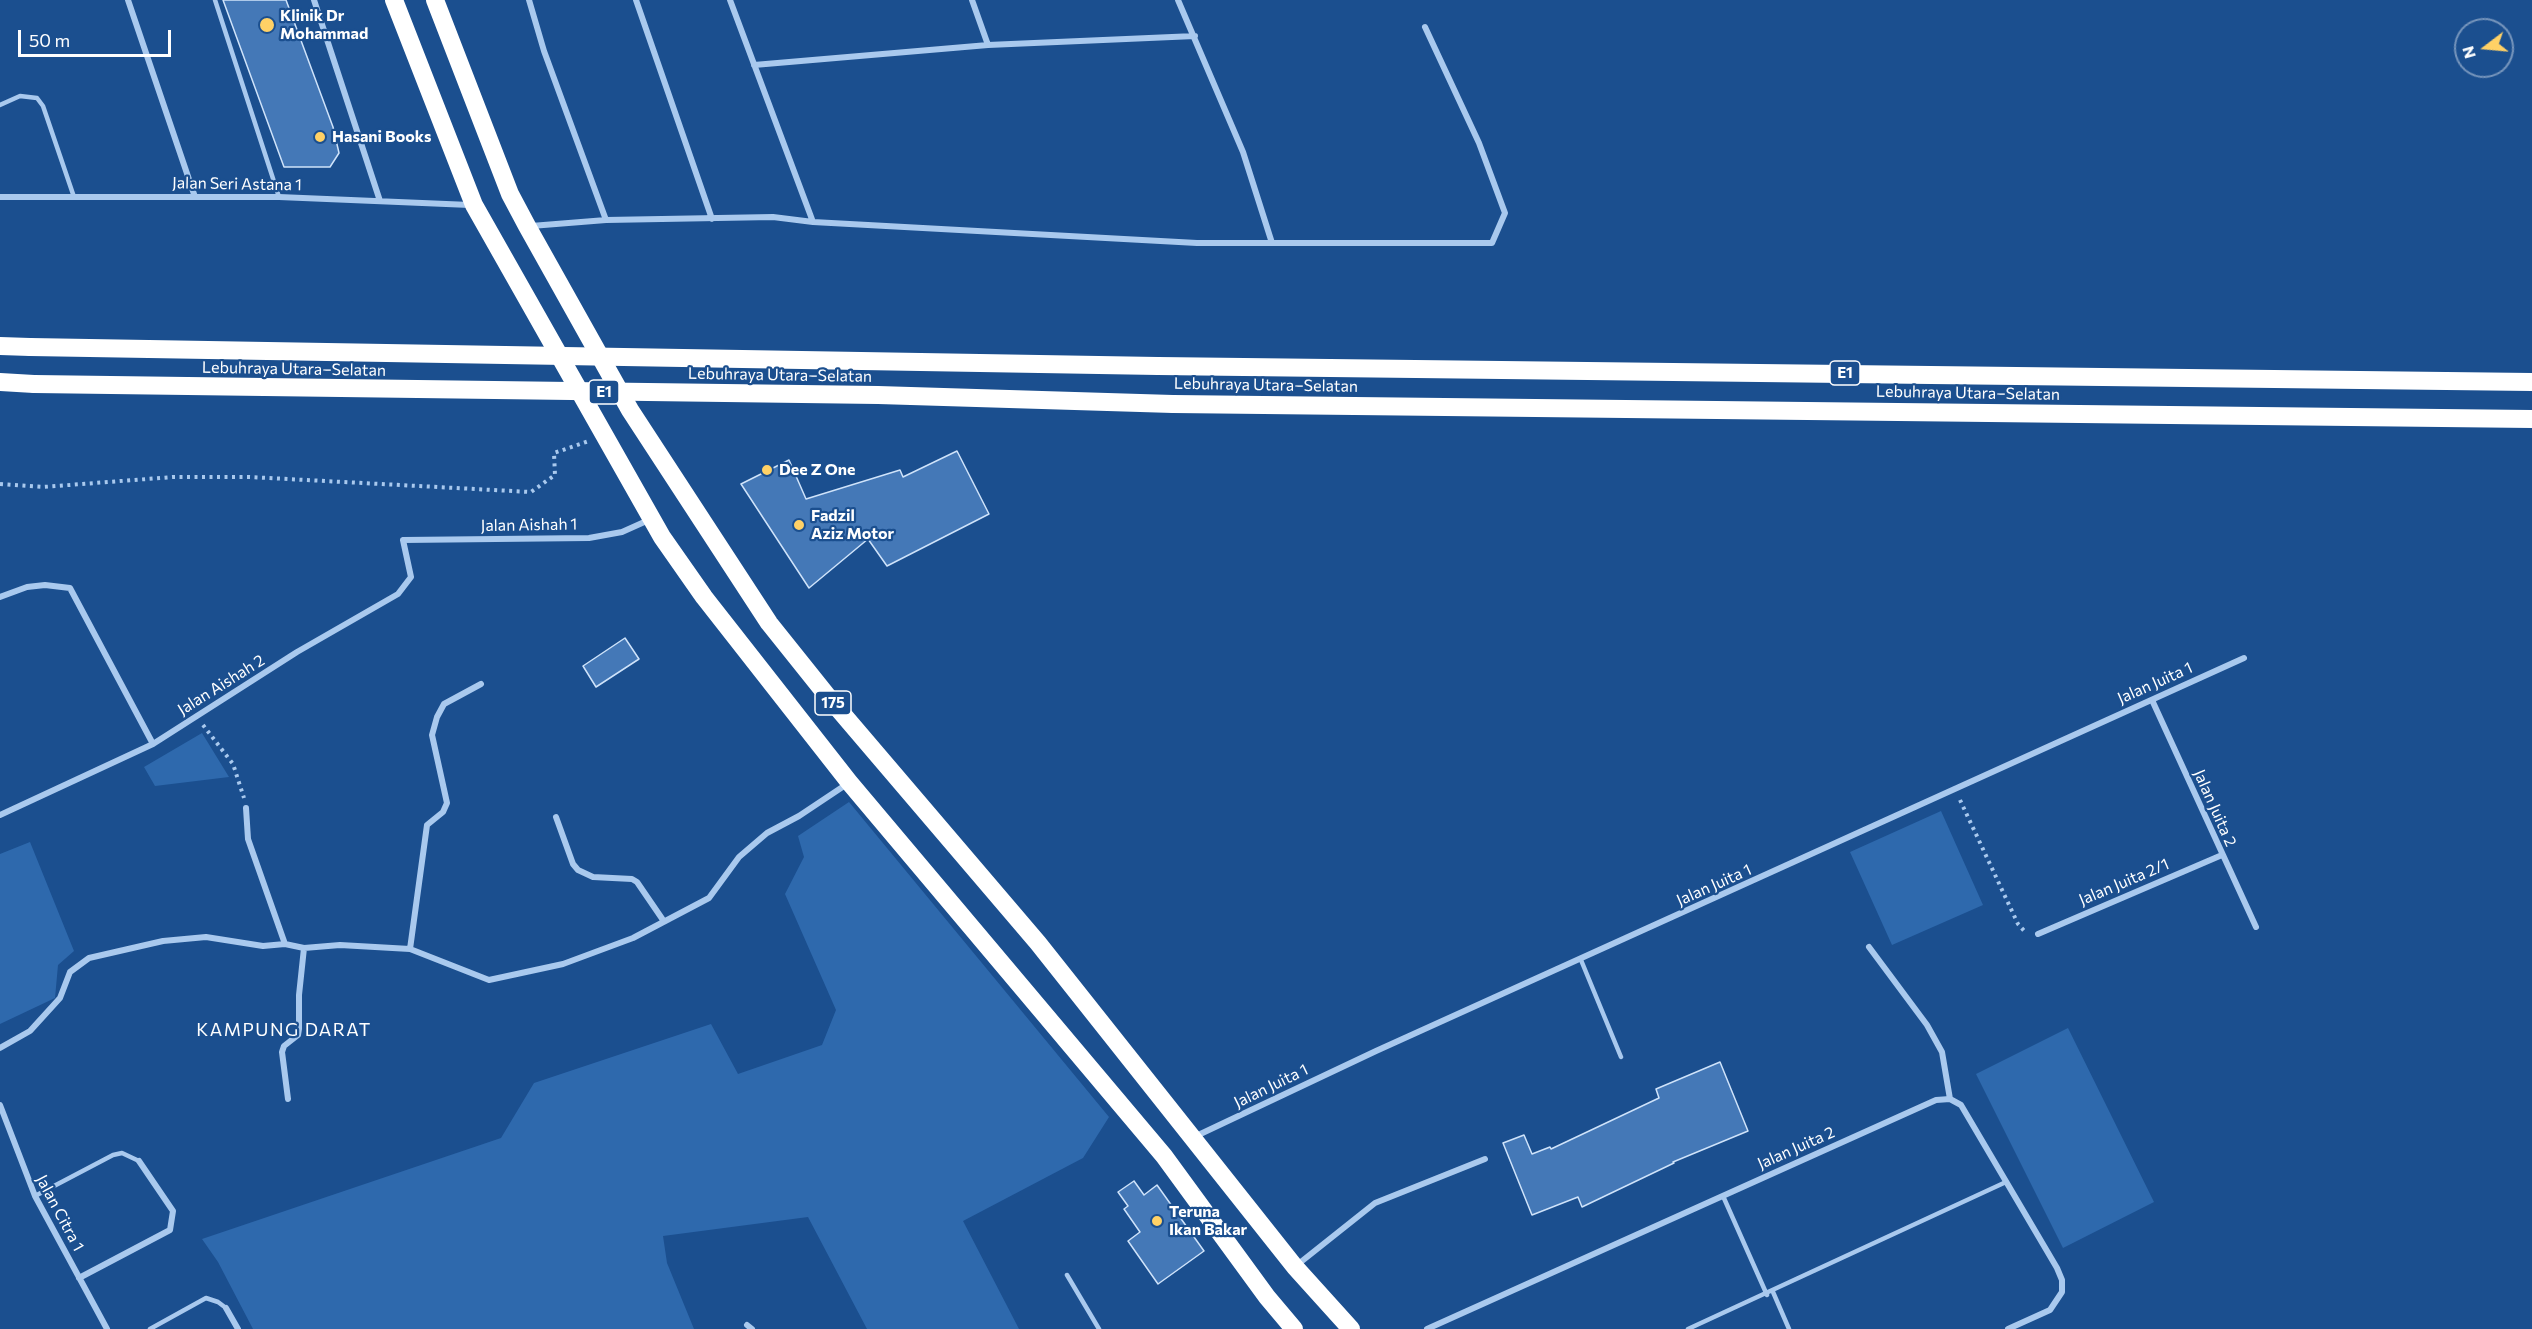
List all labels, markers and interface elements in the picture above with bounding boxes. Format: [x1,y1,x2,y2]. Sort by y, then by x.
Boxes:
place label: Klinik Dr Mohammad [280,6,368,44]
marker: Klinik Dr Mohammad [258,16,276,34]
scale bar [21,18,174,56]
north arrow [2454,18,2514,78]
text: 50 m [29,29,70,51]
text: N [2457,44,2479,61]
place label: Hasani Books [332,127,431,147]
marker: Hasani Books [313,130,327,144]
street label: Jalan Seri Astana 1 [172,173,302,195]
street label: Lebuhraya Utara–Selatan [202,358,386,380]
road number: E1 [1830,361,1860,385]
street label: Lebuhraya Utara–Selatan [688,364,872,386]
street label: Lebuhraya Utara–Selatan [1174,374,1358,396]
road number: E1 [589,380,619,404]
street label: Lebuhraya Utara–Selatan [1876,382,2060,404]
place label: Dee Z One [779,460,855,480]
marker: Dee Z One [760,463,774,477]
place label: Fadzil Aziz Motor [811,506,894,544]
street label: Jalan Aishah 1 [480,515,578,535]
marker: Fadzil Aziz Motor [792,518,806,532]
street label: Jalan Aishah 2 [174,651,268,719]
street label: Jalan Juita 1 [2114,658,2196,708]
road number: 175 [815,691,851,715]
street label: Jalan Juita 2 [2190,767,2240,849]
street label: Jalan Juita 2/1 [2076,854,2172,910]
street label: Jalan Juita 1 [1673,860,1755,910]
district label: KAMPUNG DARAT [196,1019,372,1041]
street label: Jalan Juita 1 [1231,1060,1311,1112]
street label: Jalan Juita 2 [1755,1123,1837,1173]
street label: Jalan Citra 1 [32,1171,88,1255]
place label: Teruna Ikan Bakar [1169,1202,1247,1240]
marker: Teruna Ikan Bakar [1150,1214,1164,1228]

